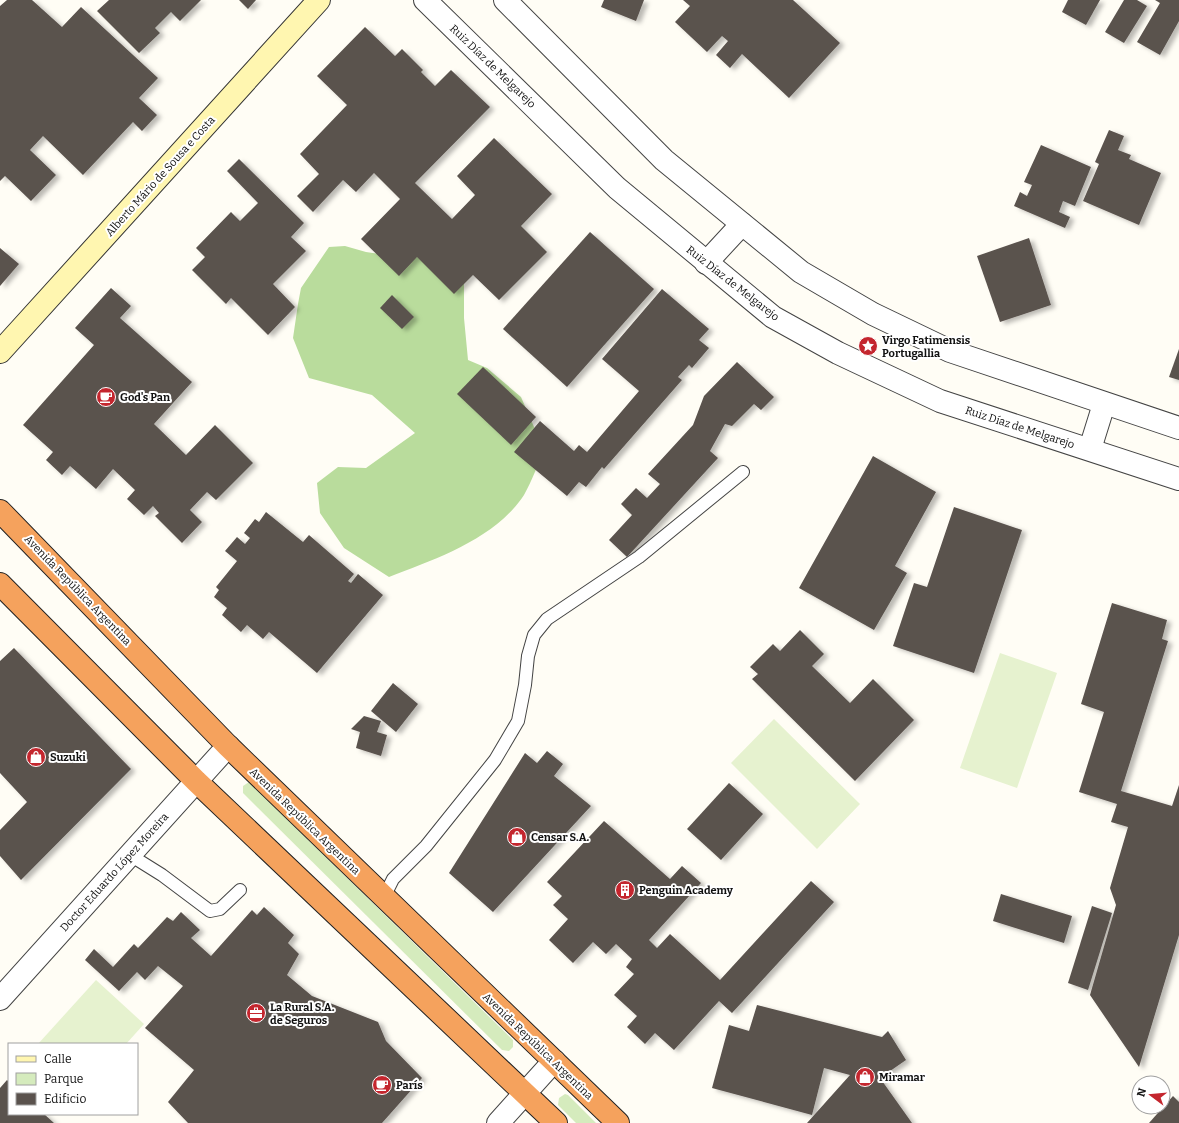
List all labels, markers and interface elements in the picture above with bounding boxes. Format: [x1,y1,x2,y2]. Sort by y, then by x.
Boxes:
street label: Ruiz Díaz de Melgarejo [447,22,538,111]
street label: Alberto Mário de Sousa e Costa [103,114,218,239]
street label: Ruiz Díaz de Melgarejo [684,243,782,324]
place label: Virgo Fatimensis Portugallia [882,334,971,360]
place icon: Virgo Fatimensis Portugallia [857,335,879,357]
cafe icon: God's Pan [95,386,117,408]
place label: God's Pan [120,391,170,404]
street label: Ruiz Díaz de Melgarejo [963,404,1076,451]
street label: Avenida República Argentina [22,533,134,648]
shop icon: Suzuki [25,746,47,768]
place label: Suzuki [50,751,86,764]
street label: Avenida República Argentina [247,765,362,877]
street label: Doctor Eduardo López Moreira [58,810,171,934]
shop icon: Censar S.A. [506,826,528,848]
place label: Censar S.A. [531,831,590,844]
building icon: Penguin Academy [614,879,636,901]
place label: Penguin Academy [639,884,734,897]
street label: Avenida República Argentina [480,990,595,1102]
place label: La Rural S.A. de Seguros [270,1001,335,1027]
office icon: La Rural S.A. de Seguros [245,1002,267,1024]
legend [8,1043,138,1115]
text: Calle [44,1052,72,1066]
shop icon: Miramar [854,1066,876,1088]
place label: Miramar [879,1071,926,1084]
text: Parque [44,1072,83,1086]
cafe icon: París [371,1074,393,1096]
north arrow [1131,1075,1171,1115]
place label: París [396,1079,423,1092]
text: N [1134,1086,1149,1098]
text: Edificio [44,1092,86,1106]

